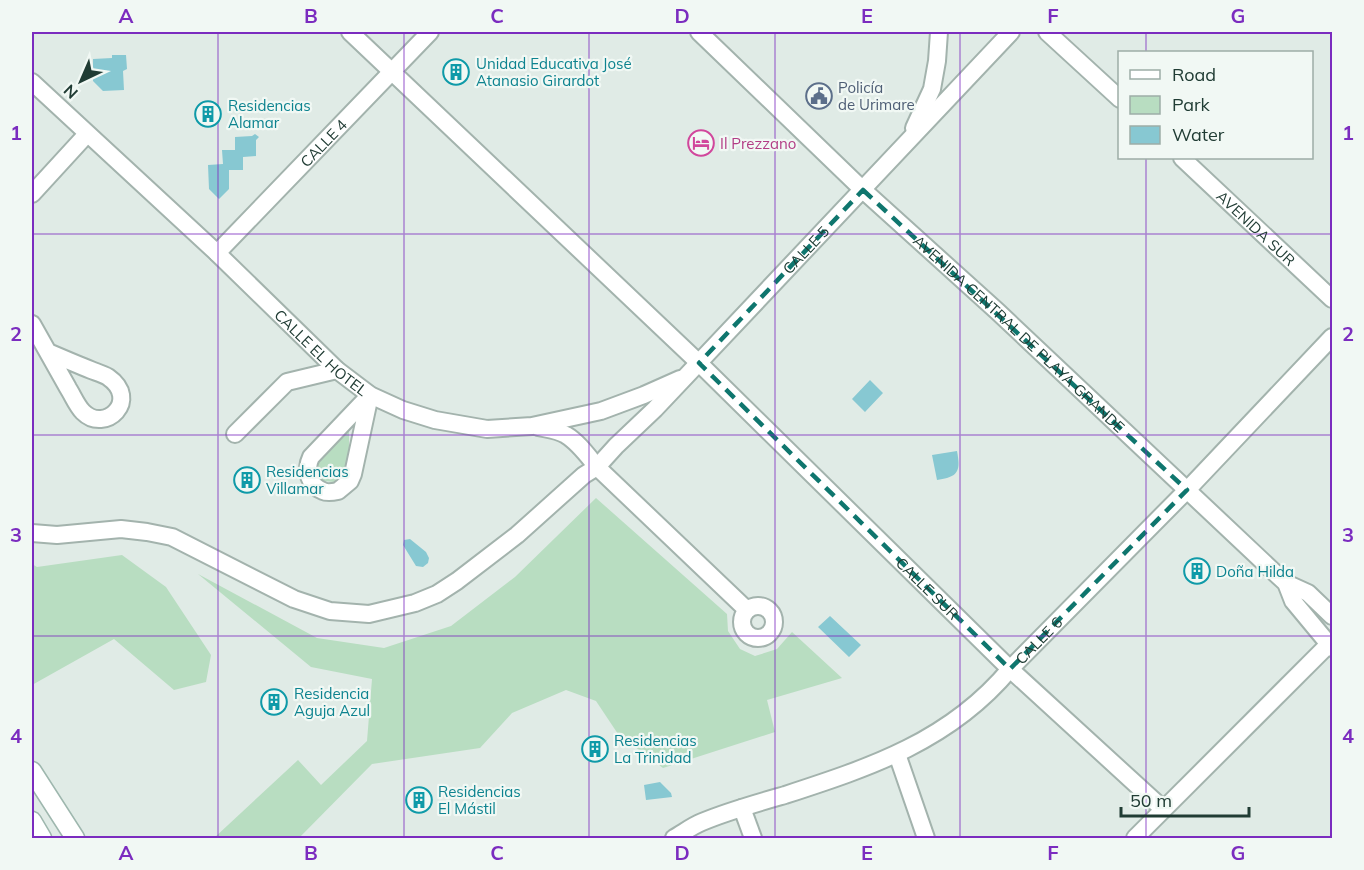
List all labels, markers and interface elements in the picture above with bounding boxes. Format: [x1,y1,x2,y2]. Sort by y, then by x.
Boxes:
text: A [119,3,134,28]
text: B [304,3,318,28]
text: C [490,3,504,28]
text: D [674,3,690,28]
text: E [861,3,873,28]
text: F [1047,3,1059,28]
text: G [1231,3,1245,28]
north arrow [51,51,111,111]
legend [1118,51,1313,159]
place label: Unidad Educativa José Atanasio Girardot [476,54,632,90]
building icon: Unidad Educativa José Atanasio Girardot [441,57,471,87]
text: Road [1172,63,1216,86]
place label: Policía de Urimare [838,78,915,114]
text: N [59,80,82,103]
public building icon: Policía de Urimare [804,81,834,111]
text: Park [1172,93,1211,116]
place label: Residencias Alamar [228,96,311,132]
building icon: Residencias Alamar [193,99,223,129]
street label: CALLE 4 [296,115,351,171]
text: 1 [10,120,22,145]
text: 1 [1342,120,1354,145]
text: Water [1172,123,1225,146]
hotel icon: Il Prezzano [686,128,716,158]
place label: Il Prezzano [720,134,796,153]
street label: AVENIDA SUR [1213,186,1300,269]
street label: CALLE 5 [778,222,833,278]
street label: AVENIDA CENTRAL DE PLAYA GRANDE [910,231,1129,436]
street label: CALLE EL HOTEL [271,305,372,399]
text: 2 [10,321,22,346]
text: 2 [1342,321,1354,346]
place label: Residencias Villamar [266,462,349,498]
building icon: Residencias Villamar [232,465,262,495]
text: 3 [10,522,22,547]
text: 3 [1342,522,1354,547]
street label: CALLE SUR [892,553,963,623]
building icon: Doña Hilda [1182,556,1212,586]
place label: Doña Hilda [1216,562,1294,581]
street label: CALLE 6 [1011,612,1066,668]
place label: Residencia Aguja Azul [294,684,370,720]
building icon: Residencia Aguja Azul [259,687,289,717]
text: 4 [10,723,22,748]
text: 4 [1342,723,1354,748]
place label: Residencias La Trinidad [614,731,697,767]
building icon: Residencias La Trinidad [580,734,610,764]
scale bar [1121,780,1248,818]
place label: Residencias El Mástil [438,782,521,818]
building icon: Residencias El Mástil [404,785,434,815]
text: 50 m [1130,789,1172,812]
text: A [119,840,134,865]
text: B [304,840,318,865]
text: C [490,840,504,865]
text: D [674,840,690,865]
text: E [861,840,873,865]
text: F [1047,840,1059,865]
text: G [1231,840,1245,865]

